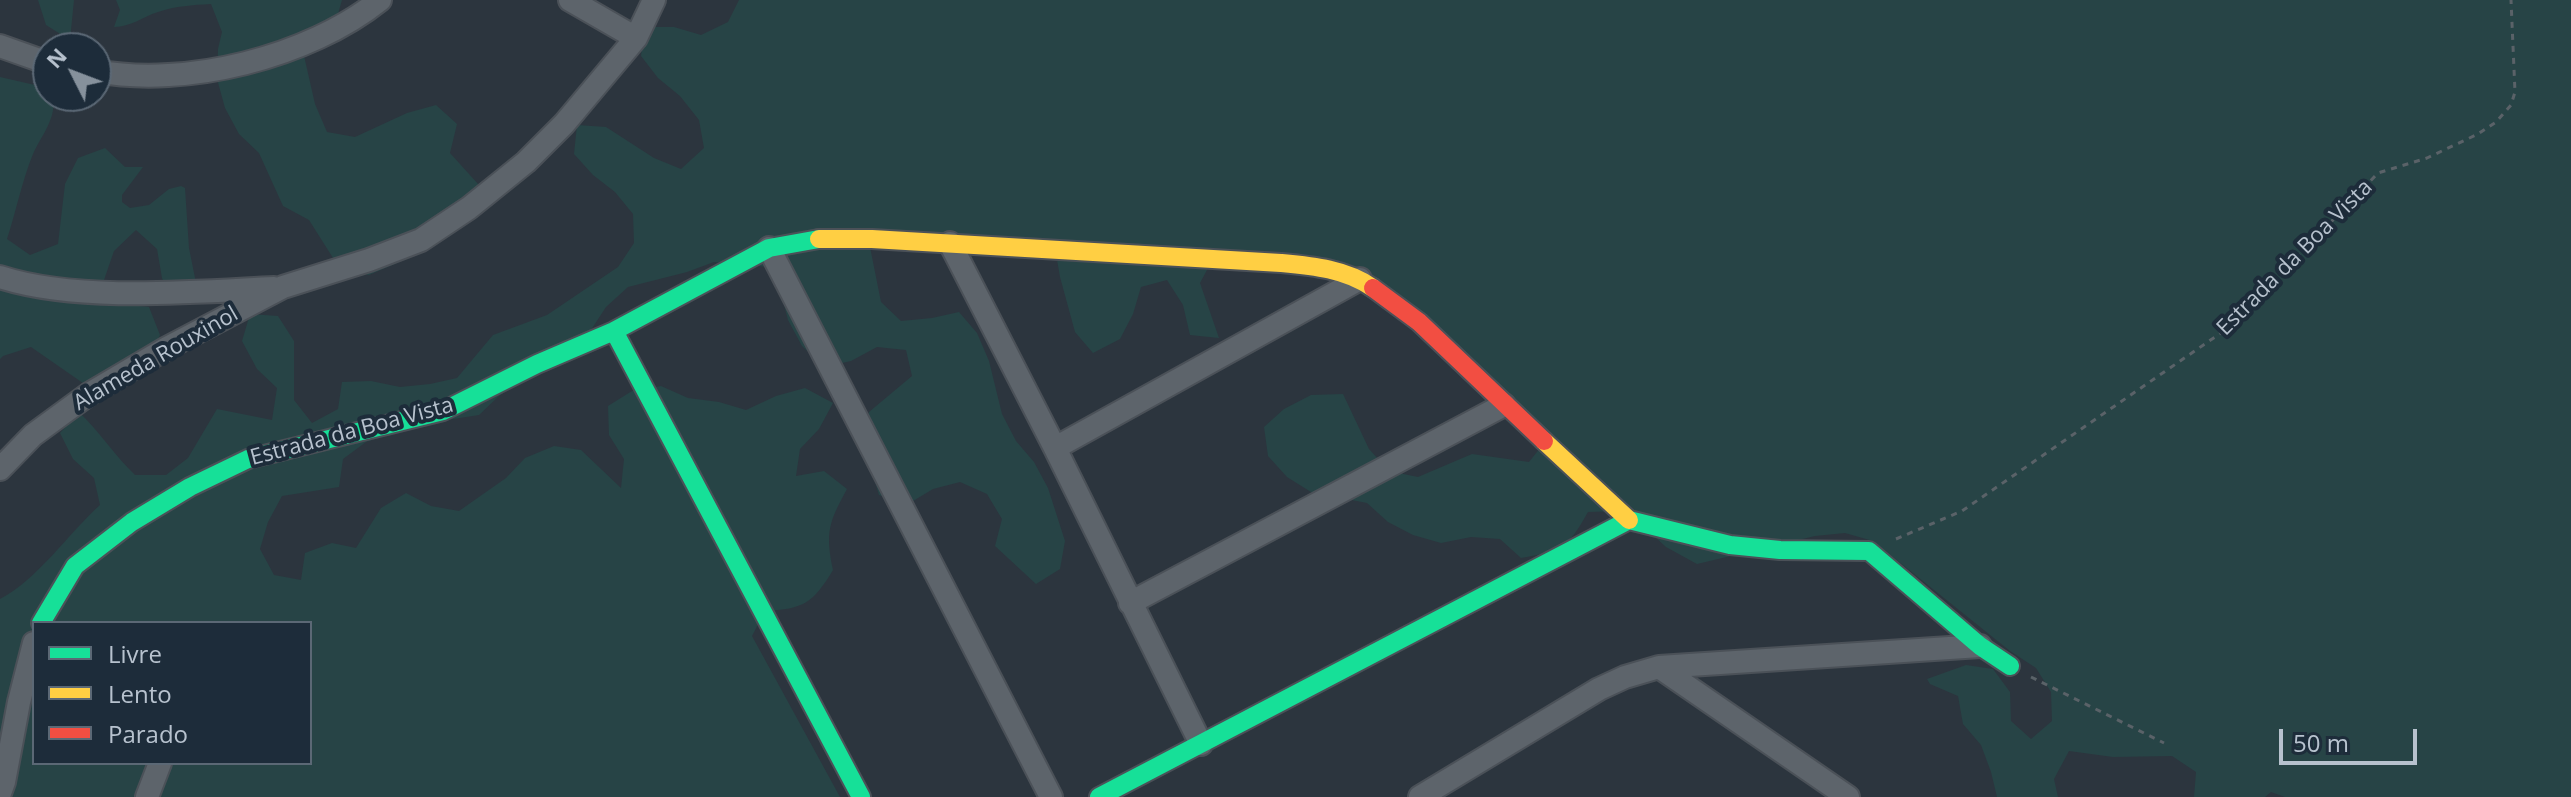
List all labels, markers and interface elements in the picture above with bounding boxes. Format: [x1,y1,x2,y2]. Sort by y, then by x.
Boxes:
north arrow [32,32,112,112]
text: N [39,41,73,74]
street label: Estrada da Boa Vista [2212,175,2378,341]
street label: Alameda Rouxinol [69,301,243,417]
street label: Estrada da Boa Vista [248,392,456,472]
legend [32,621,312,765]
text: Livre [108,637,162,670]
text: Lento [108,677,172,710]
scale bar [2283,713,2421,763]
text: Parado [108,717,188,750]
text: 50 m [2293,726,2349,759]

